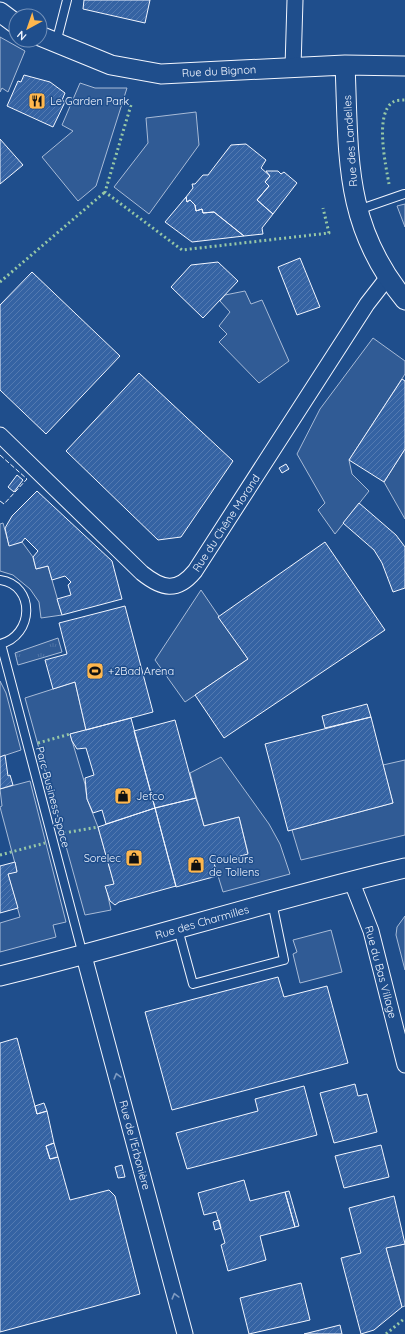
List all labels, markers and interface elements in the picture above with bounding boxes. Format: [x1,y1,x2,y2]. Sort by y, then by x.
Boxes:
north arrow [8,8,48,48]
text: N [14,28,29,44]
street label: Rue du Bignon [181,62,257,80]
restaurant icon: Le Garden Park [27,91,47,111]
place label: Le Garden Park [50,94,129,108]
street label: Rue des Landelles [340,95,360,187]
street label: Rue du Chêne Morand [189,472,263,574]
sports icon: +2Bad Arena [85,661,105,681]
place label: +2Bad Arena [108,664,174,678]
street label: Parc Business Space [33,745,73,849]
shop icon: Jefco [113,786,133,806]
place label: Jefco [136,789,165,803]
shop icon: Sorelec [124,848,144,868]
place label: Sorelec [84,851,121,865]
place label: Couleurs de Tollens [209,852,260,879]
shop icon: Couleurs de Tollens [186,855,206,875]
street label: Rue des Charmilles [154,902,250,942]
street label: Rue du Bas Village [362,924,400,1020]
one-way arrow [113,1073,122,1080]
street label: Rue de l'Erbonière [116,1099,154,1191]
one-way arrow [172,1293,180,1300]

